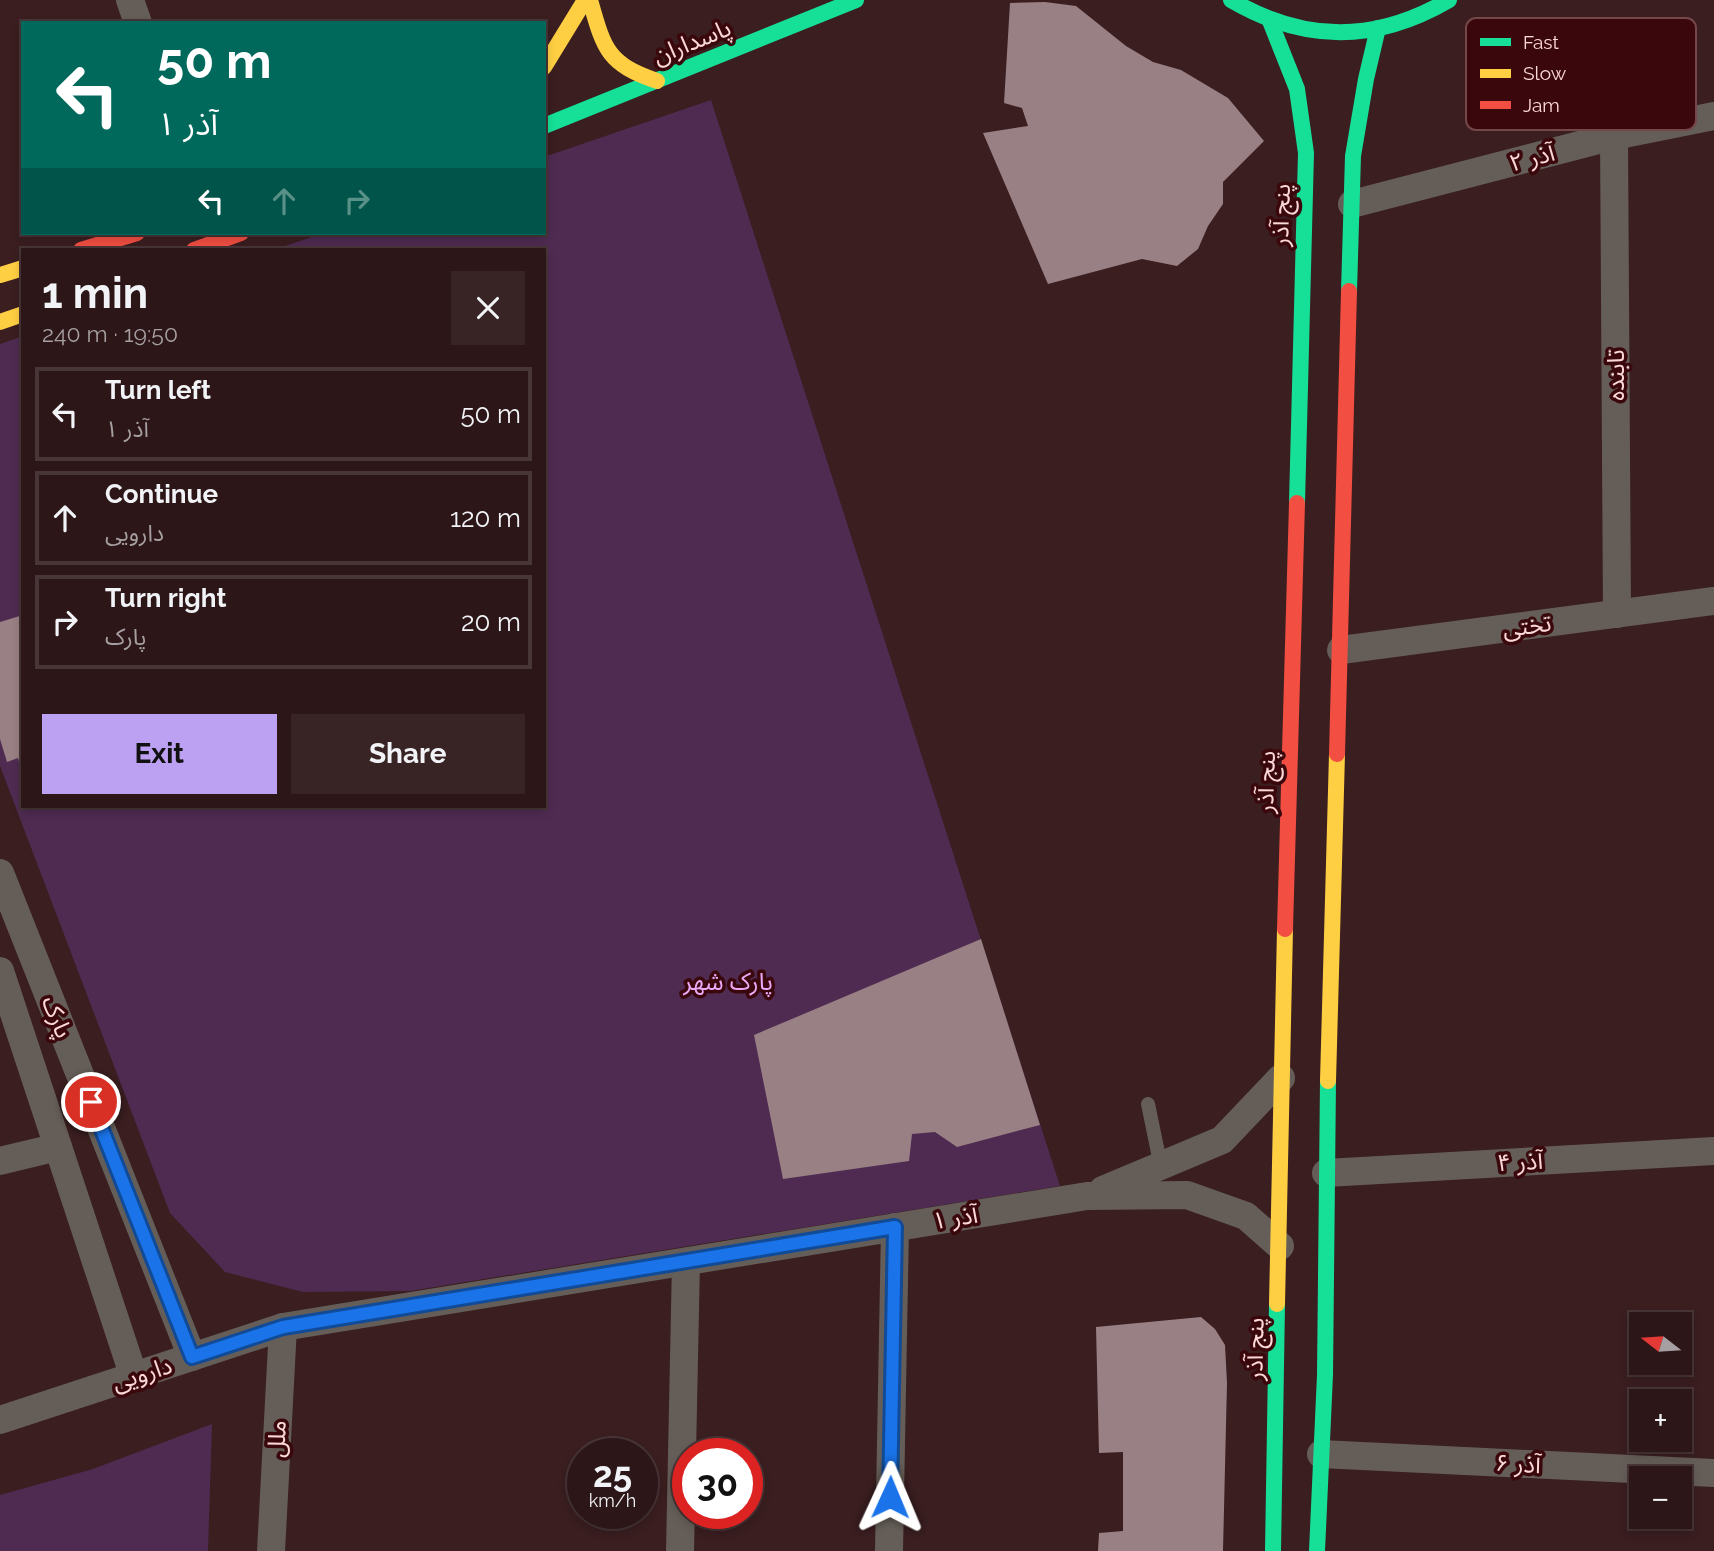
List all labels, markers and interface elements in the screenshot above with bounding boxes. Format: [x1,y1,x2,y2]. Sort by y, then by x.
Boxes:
street label: پاسداران [648,13,736,71]
legend [1466,18,1696,130]
text: Fast [1523,31,1559,53]
text: 50 m [157,32,272,89]
icon: left [42,49,133,140]
text: Slow [1523,62,1567,84]
text: Jam [1523,94,1560,116]
text: ۱ آذر [157,105,218,142]
street label: ۲ آذر [1506,137,1559,177]
icon: left [192,182,230,220]
icon: ahead [265,182,303,220]
icon: right [338,182,376,220]
street label: پنج آذر [1265,183,1299,248]
text: 1 min [42,269,148,318]
button: close [451,271,525,345]
text: 240 m · 19:50 [42,320,178,347]
street label: تابنده [1601,349,1630,401]
text: Turn left [105,375,211,405]
icon: left [46,395,84,433]
text: 50 m [460,399,521,429]
text: ۱ آذر [105,415,149,442]
text: Continue [105,479,218,509]
icon: ahead [46,499,84,537]
text: 120 m [450,503,521,533]
text: دارویی [105,519,164,546]
text: Turn right [105,583,226,613]
icon: right [46,603,84,641]
text: 20 m [461,607,521,637]
street label: تختی [1501,608,1553,643]
text: پارک [105,623,146,650]
button: Exit [42,714,277,794]
button: Share [291,714,525,794]
street label: پنج آذر [1250,750,1284,815]
park label: پارک شهر [682,967,773,997]
street label: پارک [35,991,79,1043]
pin [61,1072,121,1132]
icon: arrive [72,1083,110,1121]
street label: آذر ۴ [1496,1146,1545,1177]
street label: ۱ آذر [930,1199,981,1235]
north arrow [1629,1312,1692,1376]
map controls [1629,1312,1692,1529]
street label: پنج آذر [1239,1317,1273,1382]
street label: دارویی [108,1350,176,1397]
button: + [1629,1389,1692,1452]
street label: ملل [261,1420,292,1458]
speed limit sign: 30 [672,1438,763,1529]
street label: آذر ۶ [1494,1448,1543,1479]
text: 25 [593,1454,632,1495]
position arrow [853,1460,927,1534]
button: − [1629,1466,1692,1529]
text: km/h [589,1490,636,1511]

